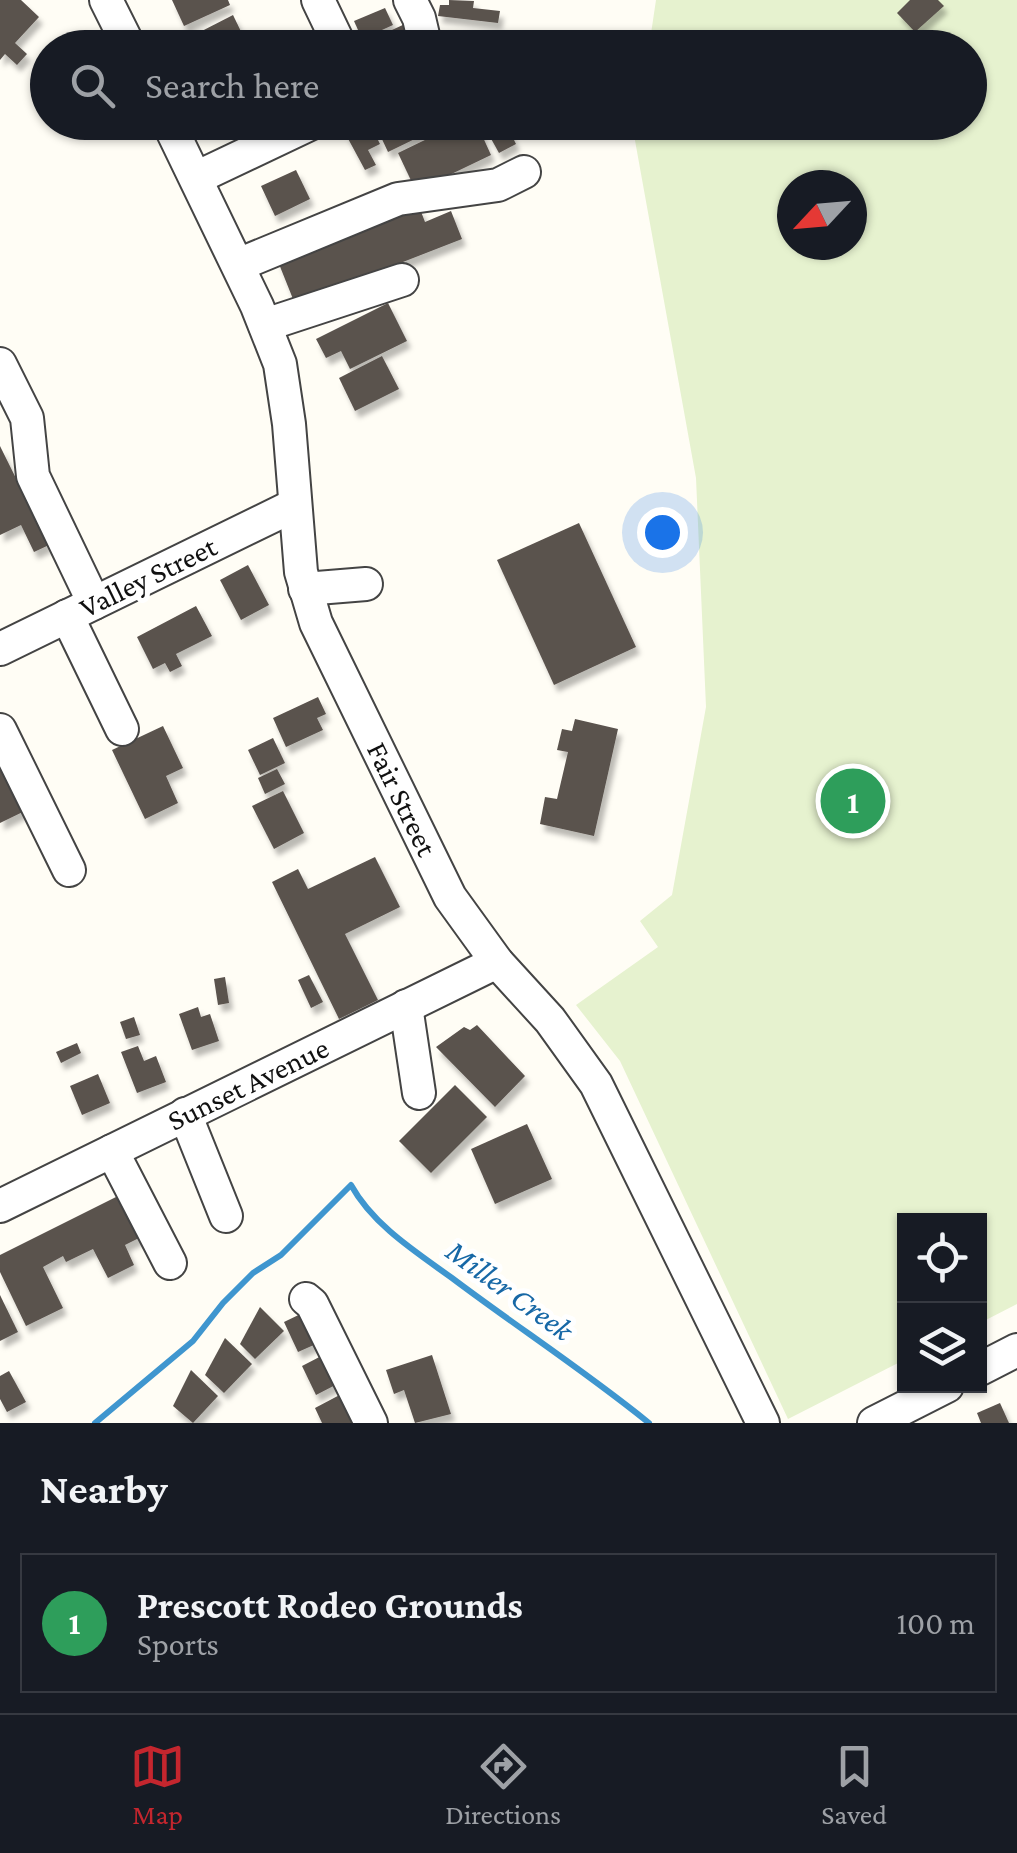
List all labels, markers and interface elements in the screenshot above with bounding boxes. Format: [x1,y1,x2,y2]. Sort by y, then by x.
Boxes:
search box [30,30,987,140]
icon: search [65,58,120,113]
text: Search here [145,64,319,106]
north arrow [777,170,867,260]
your location [637,507,688,558]
street label: Valley Street [74,529,223,625]
street label: Fair Street [361,737,445,862]
pin: 1 [820,764,886,838]
street label: Sunset Avenue [162,1030,334,1137]
map controls [897,1213,987,1393]
button: locate [897,1213,987,1303]
water label: Miller Creek [439,1231,582,1349]
button: layers [897,1303,987,1393]
text: Nearby [40,1465,168,1512]
text: Prescott Rodeo Grounds [137,1584,523,1626]
text: 1 [69,1605,80,1641]
text: 100 m [896,1605,975,1641]
text: Sports [137,1626,219,1662]
tab: Map [130,1739,185,1830]
tab: Directions [445,1739,561,1830]
tab: Saved [821,1739,887,1830]

